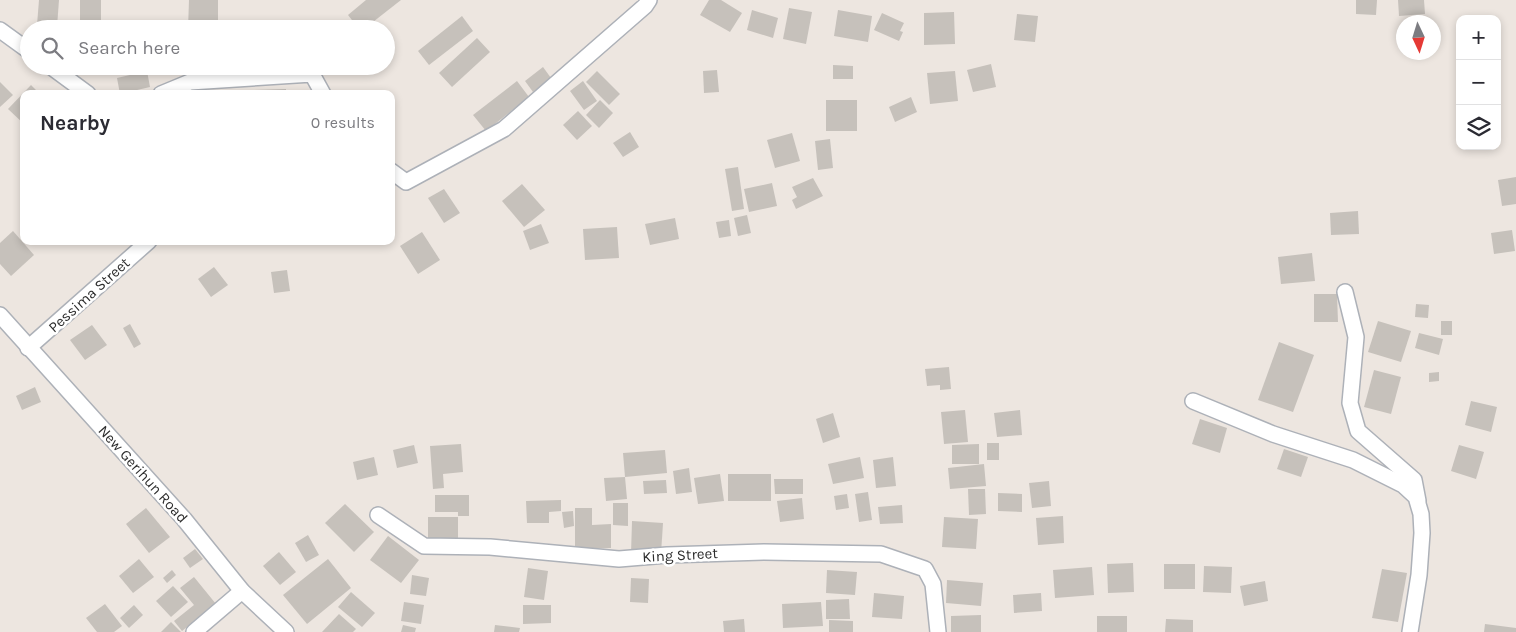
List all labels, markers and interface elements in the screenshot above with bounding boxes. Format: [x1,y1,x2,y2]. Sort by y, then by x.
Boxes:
north arrow [1396,15,1441,60]
map controls [1456,15,1501,150]
button: + [1456,15,1501,60]
search box [20,20,395,75]
icon: search [38,34,66,62]
text: Search here [78,37,180,59]
button: − [1456,60,1501,105]
button: layers [1456,105,1501,150]
text: Nearby [40,111,110,135]
text: 0 results [311,113,375,132]
street label: Pessima Street [45,254,134,336]
street label: New Gerihun Road [95,422,191,526]
street label: King Street [642,544,719,566]

